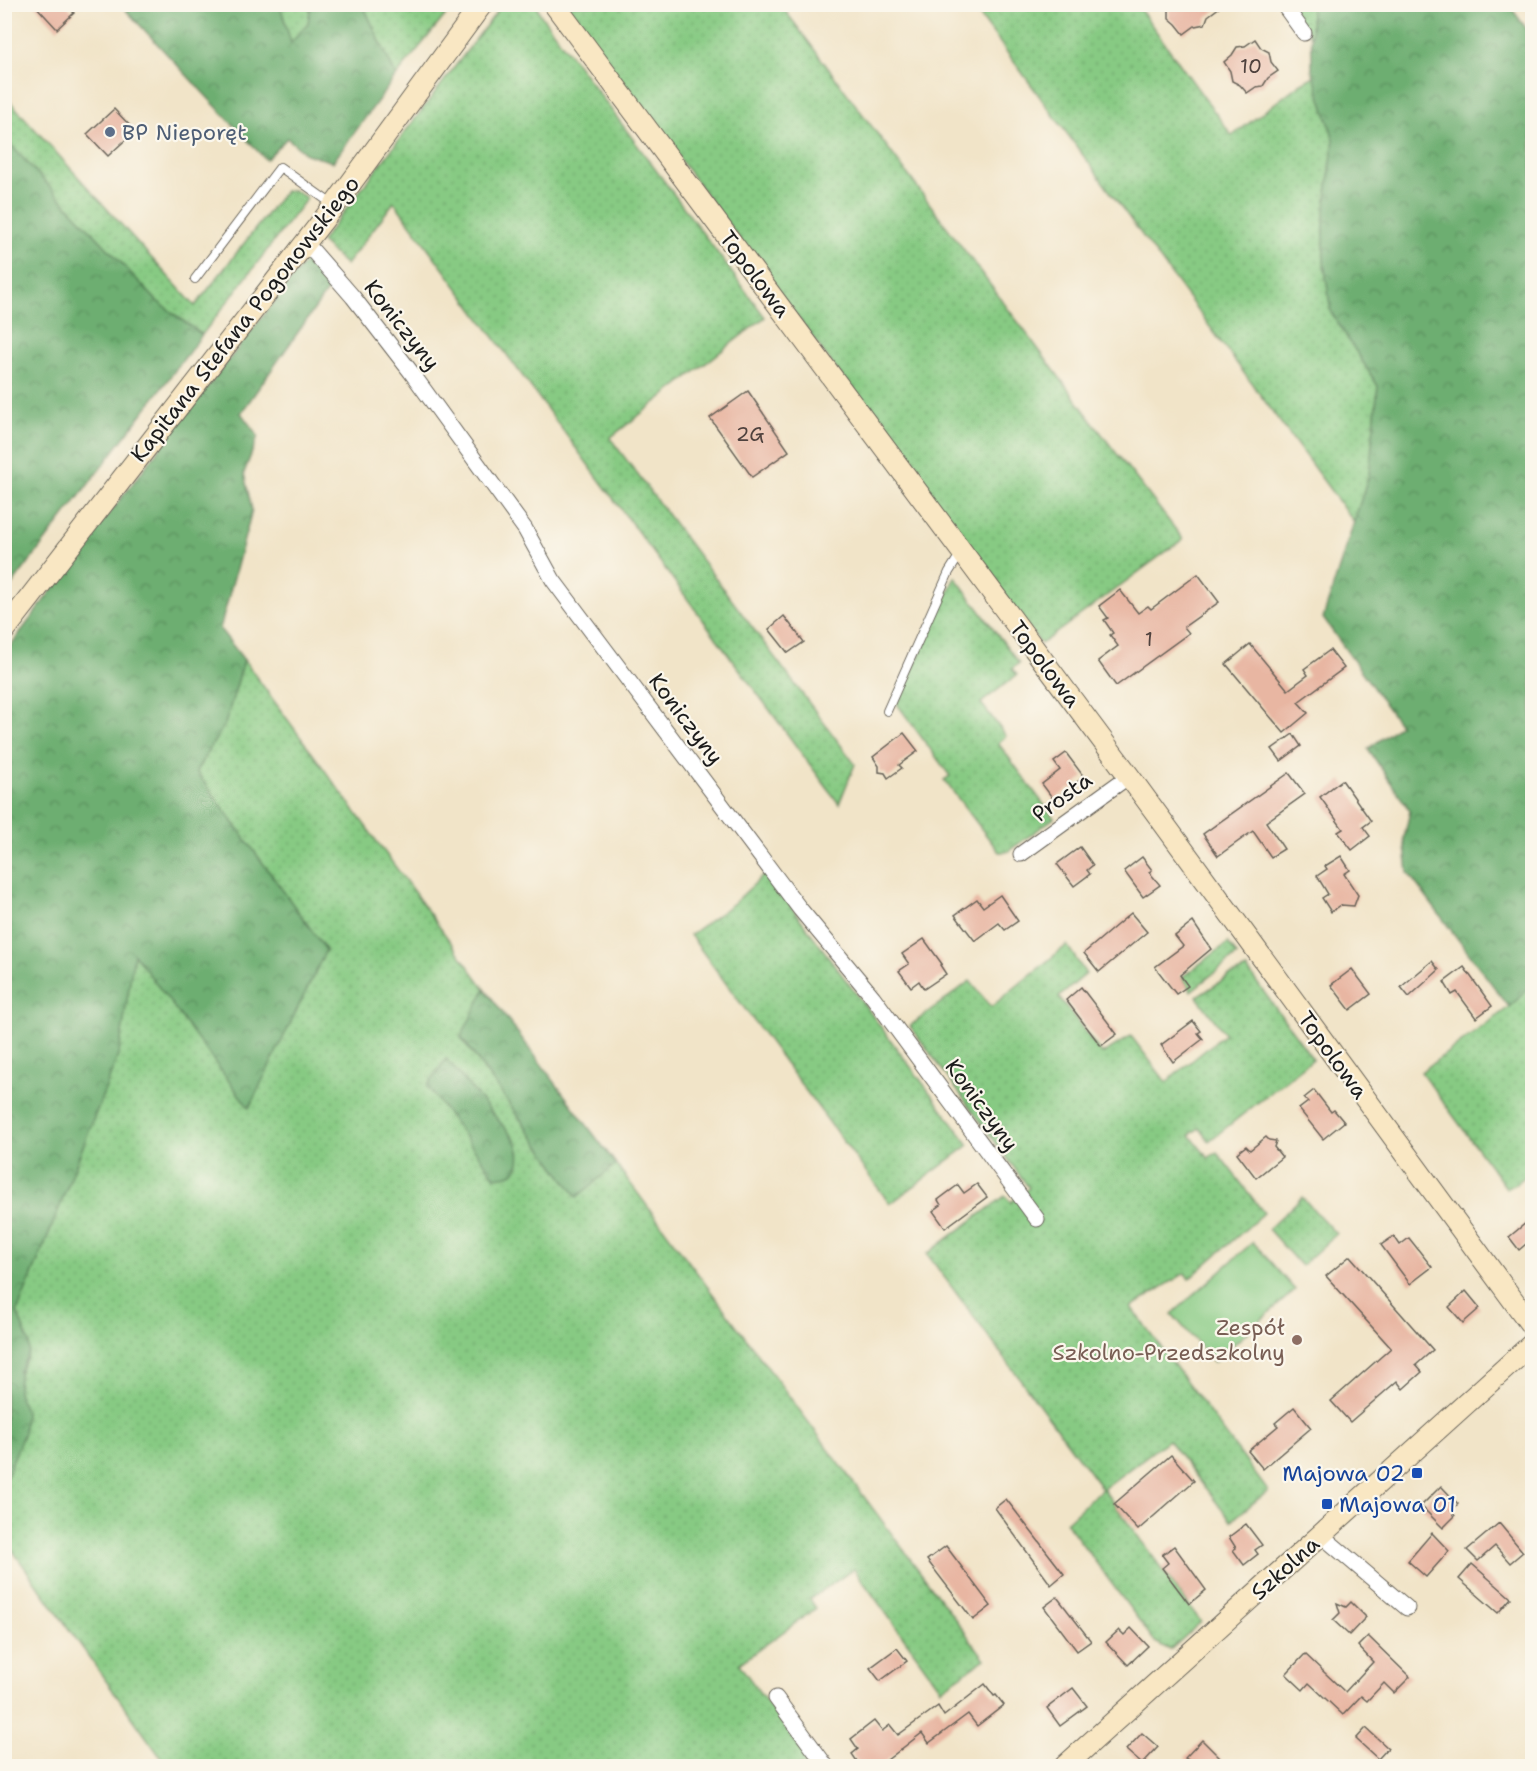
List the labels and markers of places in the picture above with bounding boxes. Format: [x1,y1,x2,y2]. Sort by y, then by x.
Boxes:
place label: BP Nieporęt [122,118,247,147]
marker: BP Nieporęt [103,125,117,139]
place label: Zespół Szkolno-Przedszkolny [1053,1313,1285,1367]
marker: Zespół Szkolno-Przedszkolny [1290,1333,1304,1347]
place label: Majowa 02 [1282,1459,1405,1488]
marker: Majowa 02 [1410,1466,1424,1480]
place label: Majowa 01 [1339,1490,1456,1519]
marker: Majowa 01 [1320,1497,1334,1511]

